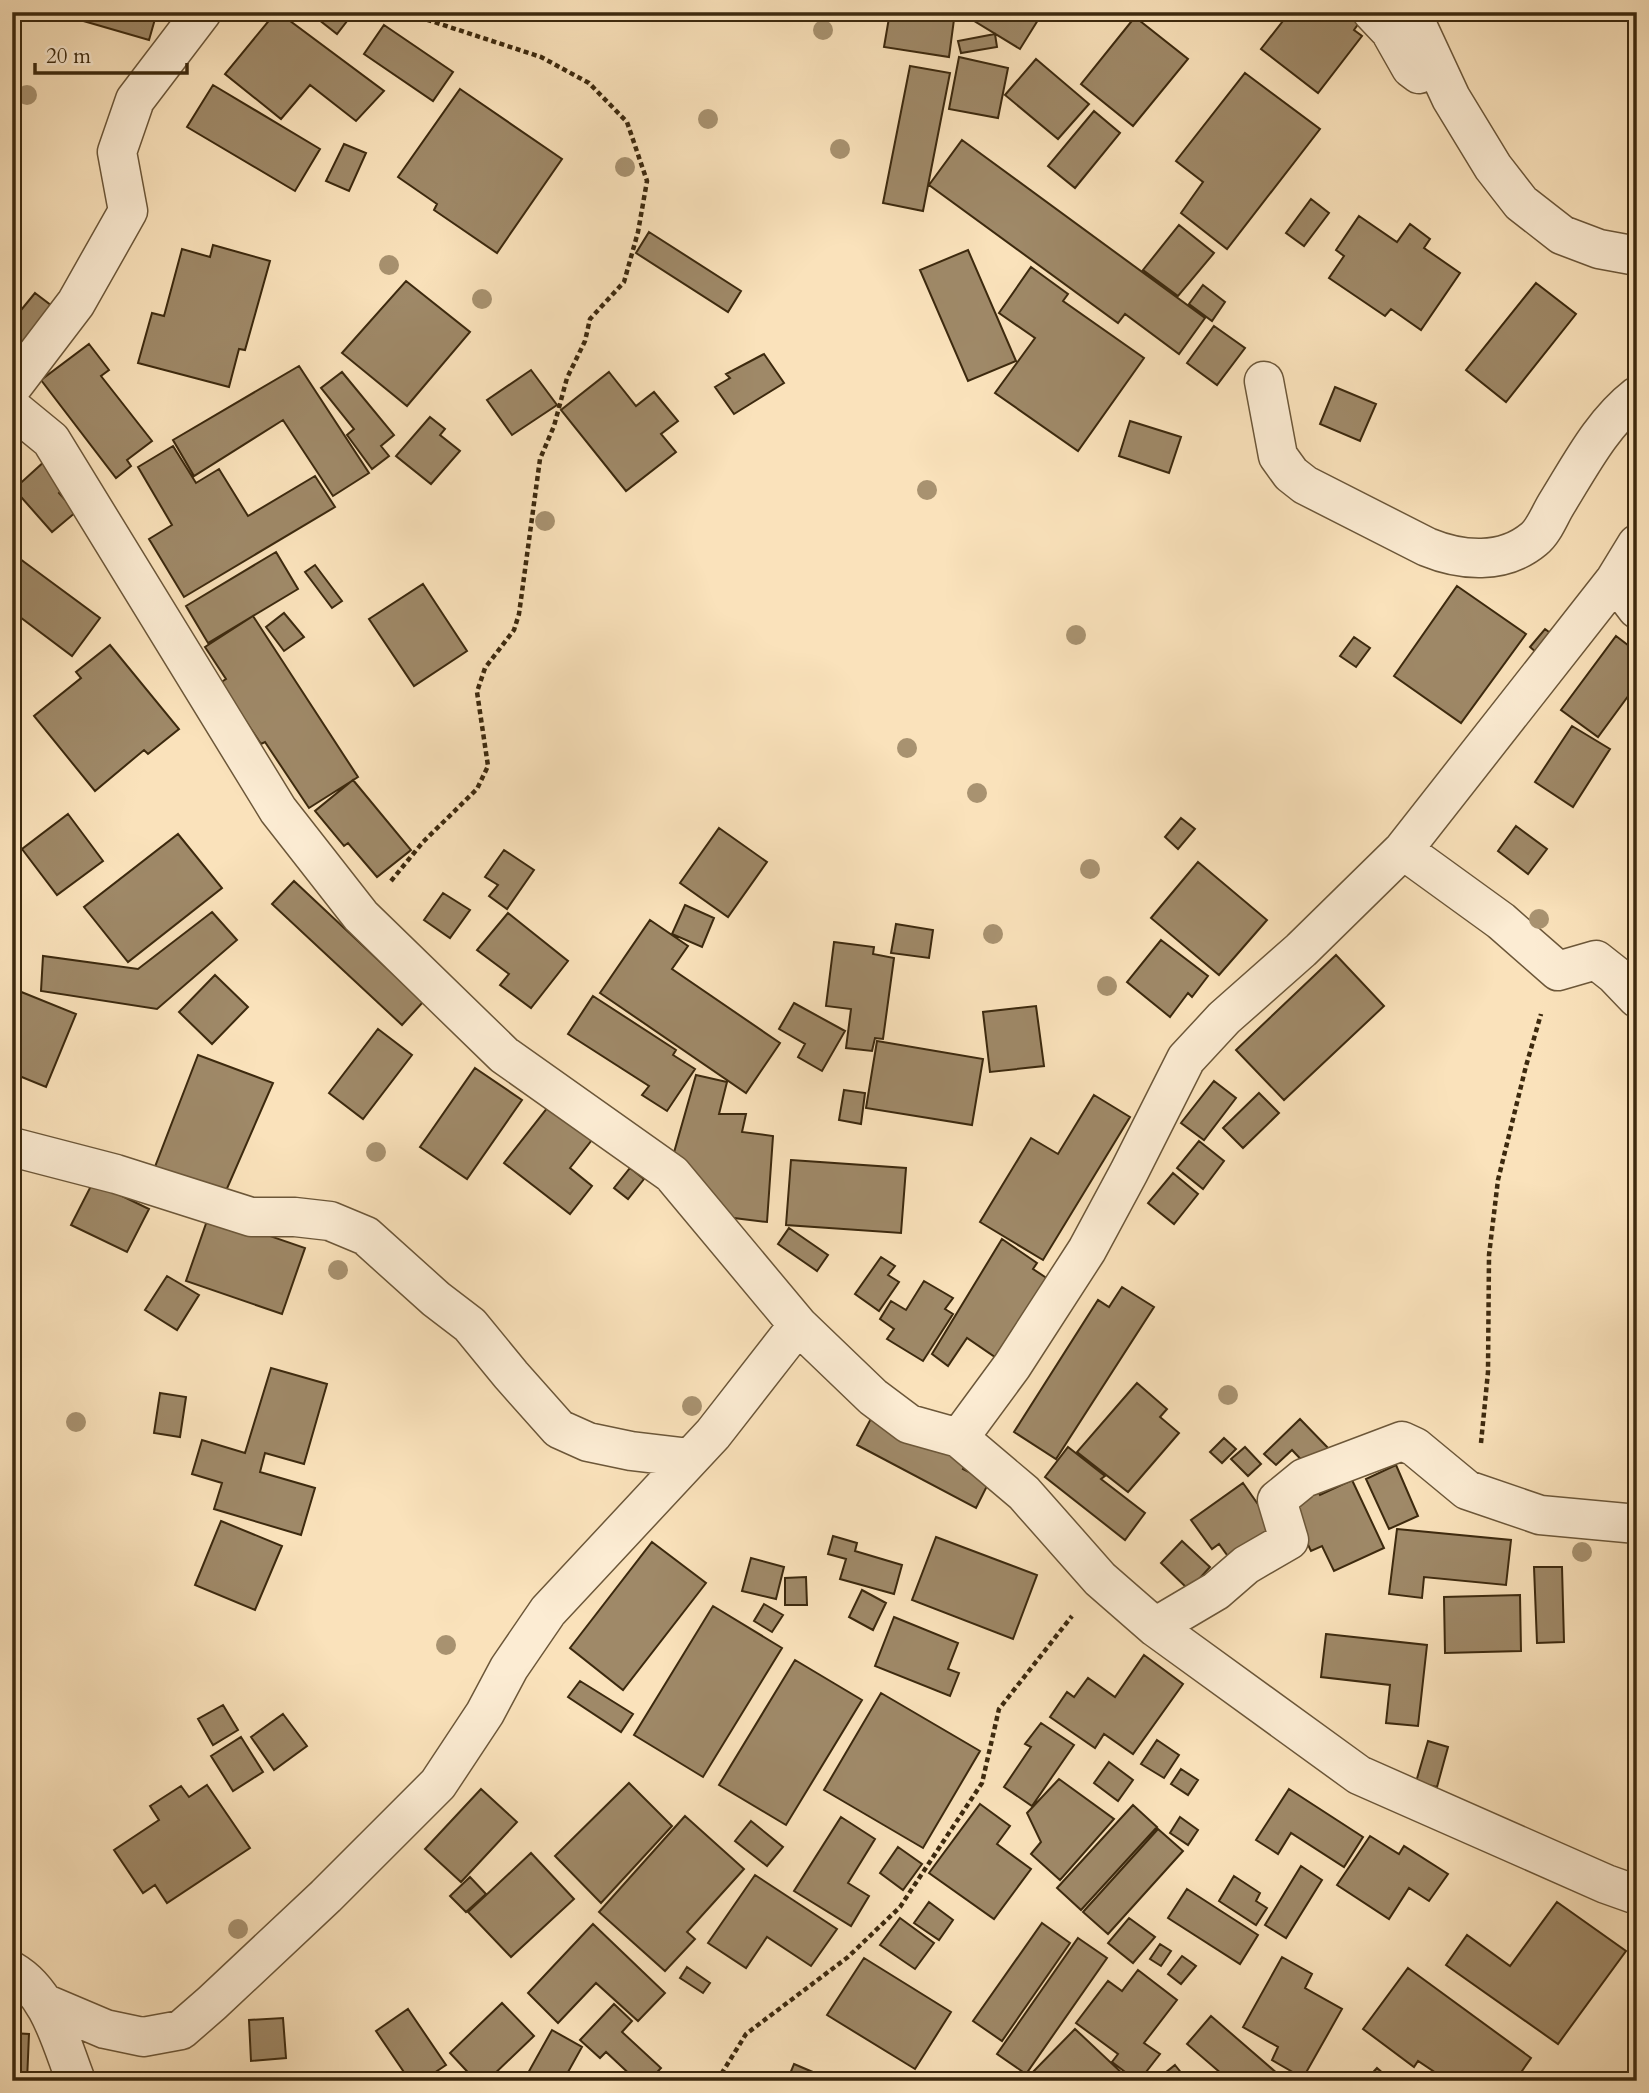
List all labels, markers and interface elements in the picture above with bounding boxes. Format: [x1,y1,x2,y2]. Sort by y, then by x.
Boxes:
scale bar [35,32,187,76]
text: 20 m [46,42,91,71]

